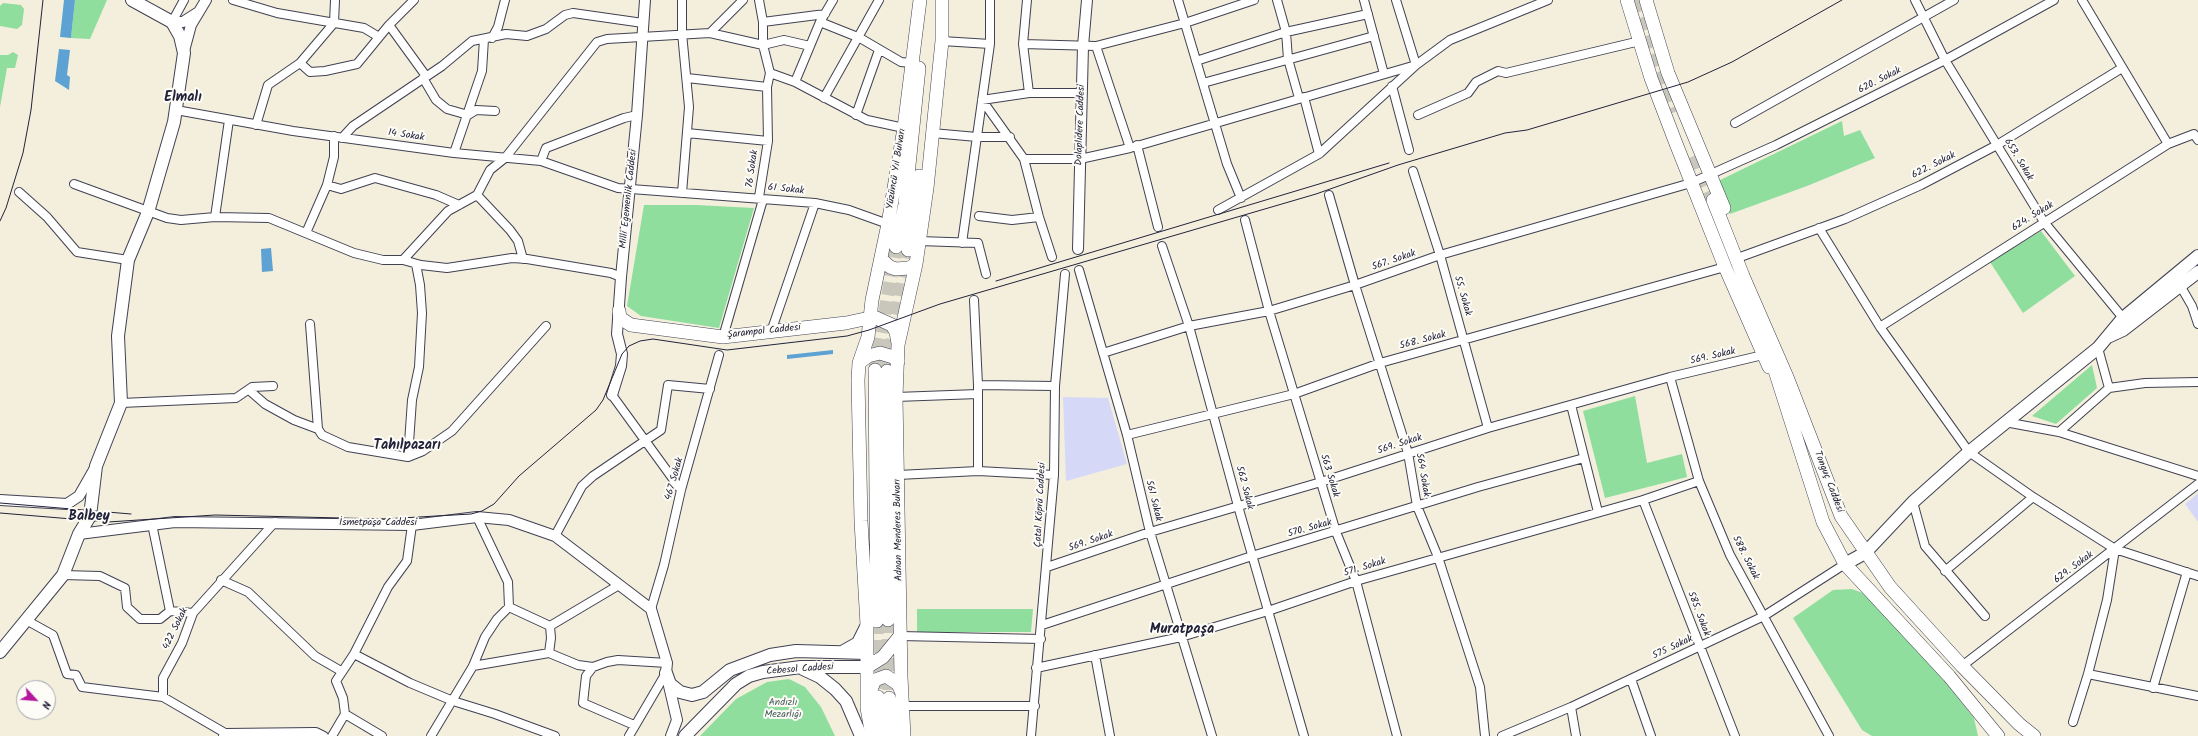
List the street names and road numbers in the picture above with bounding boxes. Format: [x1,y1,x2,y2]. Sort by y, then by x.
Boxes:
street label: 620. Sokak [1856,65,1904,97]
street label: Dolaplıdere Caddesi [1074,84,1088,166]
street label: 14 Sokak [387,128,425,144]
street label: Yüzüncü Yıl Bulvarı [885,128,909,210]
street label: 653. Sokak [2001,137,2035,183]
street label: Milli Egemenlik Caddesi [618,149,640,249]
street label: 76 Sokak [744,149,762,189]
street label: 622. Sokak [1910,150,1958,182]
street label: 61 Sokak [767,182,805,198]
street label: 624. Sokak [2010,199,2056,235]
street label: 567. Sokak [1370,248,1418,274]
street label: 55. Sokak [1451,275,1473,317]
street label: Şarampol Caddesi [727,322,801,342]
street label: 568. Sokak [1399,329,1447,353]
street label: 569. Sokak [1689,346,1737,368]
street label: 569. Sokak [1376,432,1424,458]
street label: Tonguç Caddesi [1811,449,1845,515]
street label: 564 Sokak [1412,452,1432,498]
street label: 563 Sokak [1317,453,1341,499]
street label: 467 Sokak [663,456,687,502]
street label: Çatal Köprü Caddesi [1033,462,1049,548]
street label: 562 Sokak [1232,465,1256,511]
street label: Adnan Menderes Bulvarı [892,479,906,581]
street label: 561 Sokak [1142,479,1164,523]
street label: İsmetpaşa Caddesi [339,517,417,529]
street label: 570. Sokak [1287,517,1333,541]
street label: 569. Sokak [1067,529,1115,555]
street label: 588. Sokak [1729,534,1761,582]
street label: 629. Sokak [2052,549,2096,587]
street label: 571. Sokak [1342,556,1388,580]
street label: 585. Sokak [1684,590,1712,638]
street label: 422 Sokak [161,606,191,652]
street label: 575 Sokak [1651,633,1695,663]
street label: Cebesol Caddesi [766,662,834,678]

